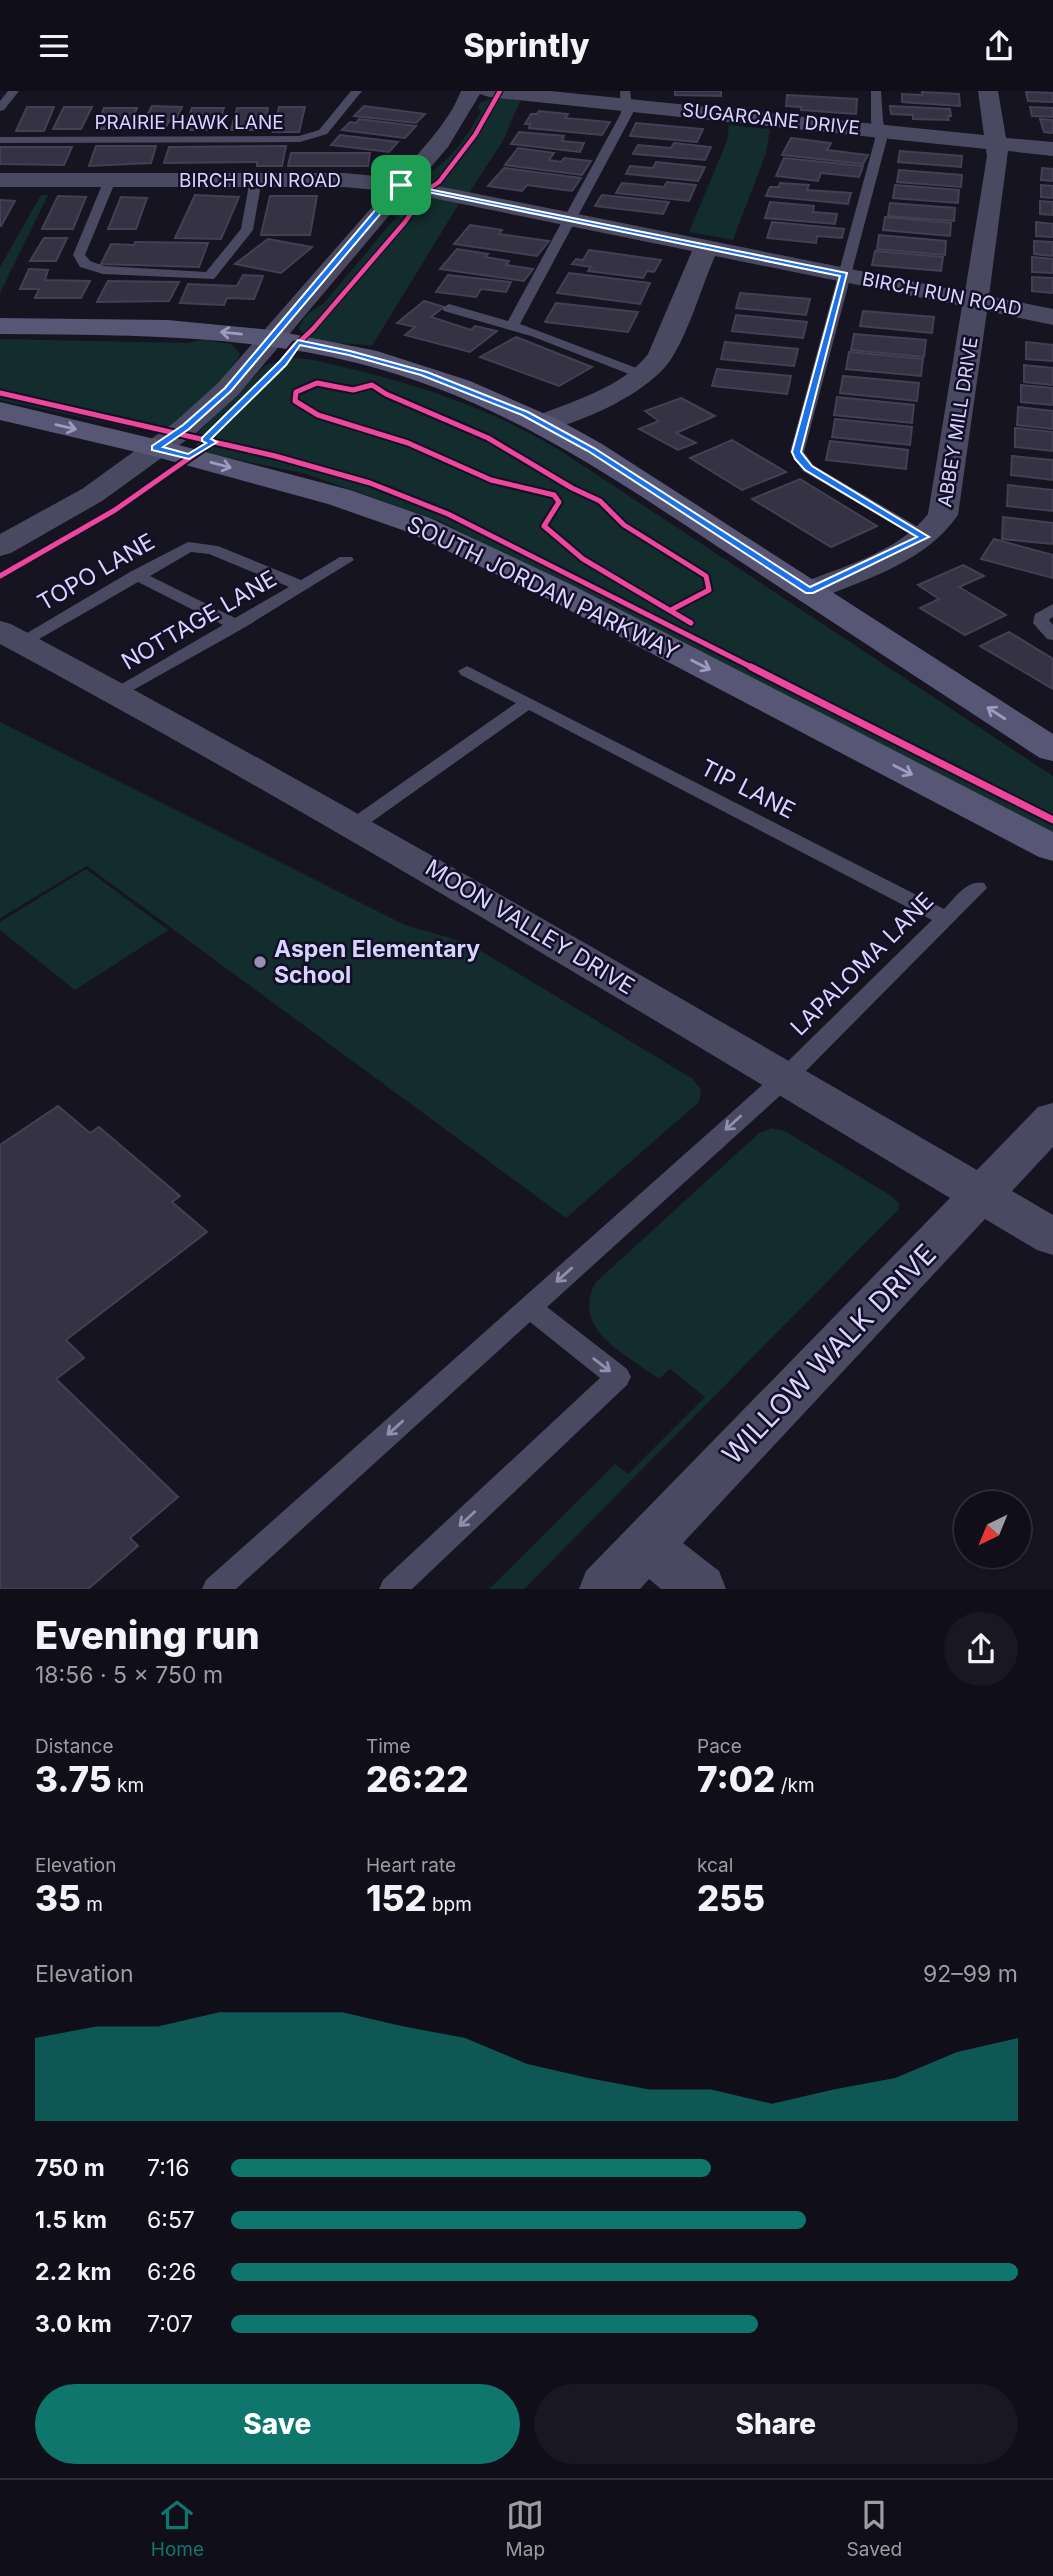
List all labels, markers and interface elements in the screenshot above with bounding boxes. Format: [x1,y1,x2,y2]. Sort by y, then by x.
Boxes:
text: Sprintly [463,26,590,65]
icon: menu [35,27,73,65]
icon: share [980,27,1018,65]
street label: SUGARCANE DRIVE [681,98,861,140]
street label: PRAIRIE HAWK LANE [94,111,284,134]
pin [371,155,431,215]
icon: arrive [382,166,420,204]
street label: BIRCH RUN ROAD [179,169,341,192]
street label: BIRCH RUN ROAD [860,267,1024,321]
one-way arrow [220,326,243,339]
street label: ABBEY MILL DRIVE [933,335,983,509]
one-way arrow [55,421,77,434]
one-way arrow [210,460,232,473]
street label: SOUTH JORDAN PARKWAY [402,510,684,666]
street label: TOPO LANE [32,527,160,617]
street label: NOTTAGE LANE [116,564,282,676]
one-way arrow [690,659,711,672]
one-way arrow [987,705,1006,720]
street label: TIP LANE [696,753,800,825]
one-way arrow [892,764,913,777]
street label: MOON VALLEY DRIVE [420,853,640,1001]
street label: LAPALOMA LANE [785,887,939,1041]
place label: Aspen Elementary School [274,935,480,989]
marker: Aspen Elementary School [252,954,268,970]
one-way arrow [725,1115,743,1131]
street label: WILLOW WALK DRIVE [715,1237,943,1471]
one-way arrow [556,1267,574,1283]
one-way arrow [592,1357,610,1372]
one-way arrow [387,1419,404,1436]
north arrow [954,1491,1031,1568]
map controls [954,1491,1031,1568]
one-way arrow [459,1511,476,1528]
text: Evening run [35,1612,260,1658]
button: share [944,1612,1018,1686]
text: 18:56 · 5 × 750 m [35,1661,223,1689]
text: Distance [35,1735,113,1758]
text: Time [366,1735,411,1758]
text: Pace [697,1735,742,1758]
text: 3.75 [35,1758,112,1800]
text: 26:22 [366,1758,468,1800]
text: 7:02 [697,1758,775,1800]
text: km [112,1774,144,1797]
text: /km [775,1774,815,1797]
text: Elevation [35,1854,116,1877]
text: Heart rate [366,1854,456,1877]
text: kcal [697,1854,733,1877]
text: 35 [35,1877,81,1919]
text: 152 [366,1877,427,1919]
text: 255 [697,1877,765,1919]
text: m [81,1893,103,1916]
text: bpm [427,1893,472,1916]
text: Elevation [35,1960,134,1988]
text: 92–99 m [923,1960,1018,1988]
text: 750 m [35,2154,105,2182]
text: 7:16 [147,2154,190,2182]
text: 1.5 km [35,2206,107,2234]
text: 6:57 [147,2206,195,2234]
text: 2.2 km [35,2258,111,2286]
text: 6:26 [147,2258,196,2286]
text: 3.0 km [35,2310,112,2338]
text: 7:07 [147,2310,193,2338]
button: Save [35,2384,520,2464]
button: Share [534,2384,1018,2464]
tab: Home [151,2496,204,2561]
tab: Map [506,2496,545,2561]
tab: Saved [847,2496,902,2561]

